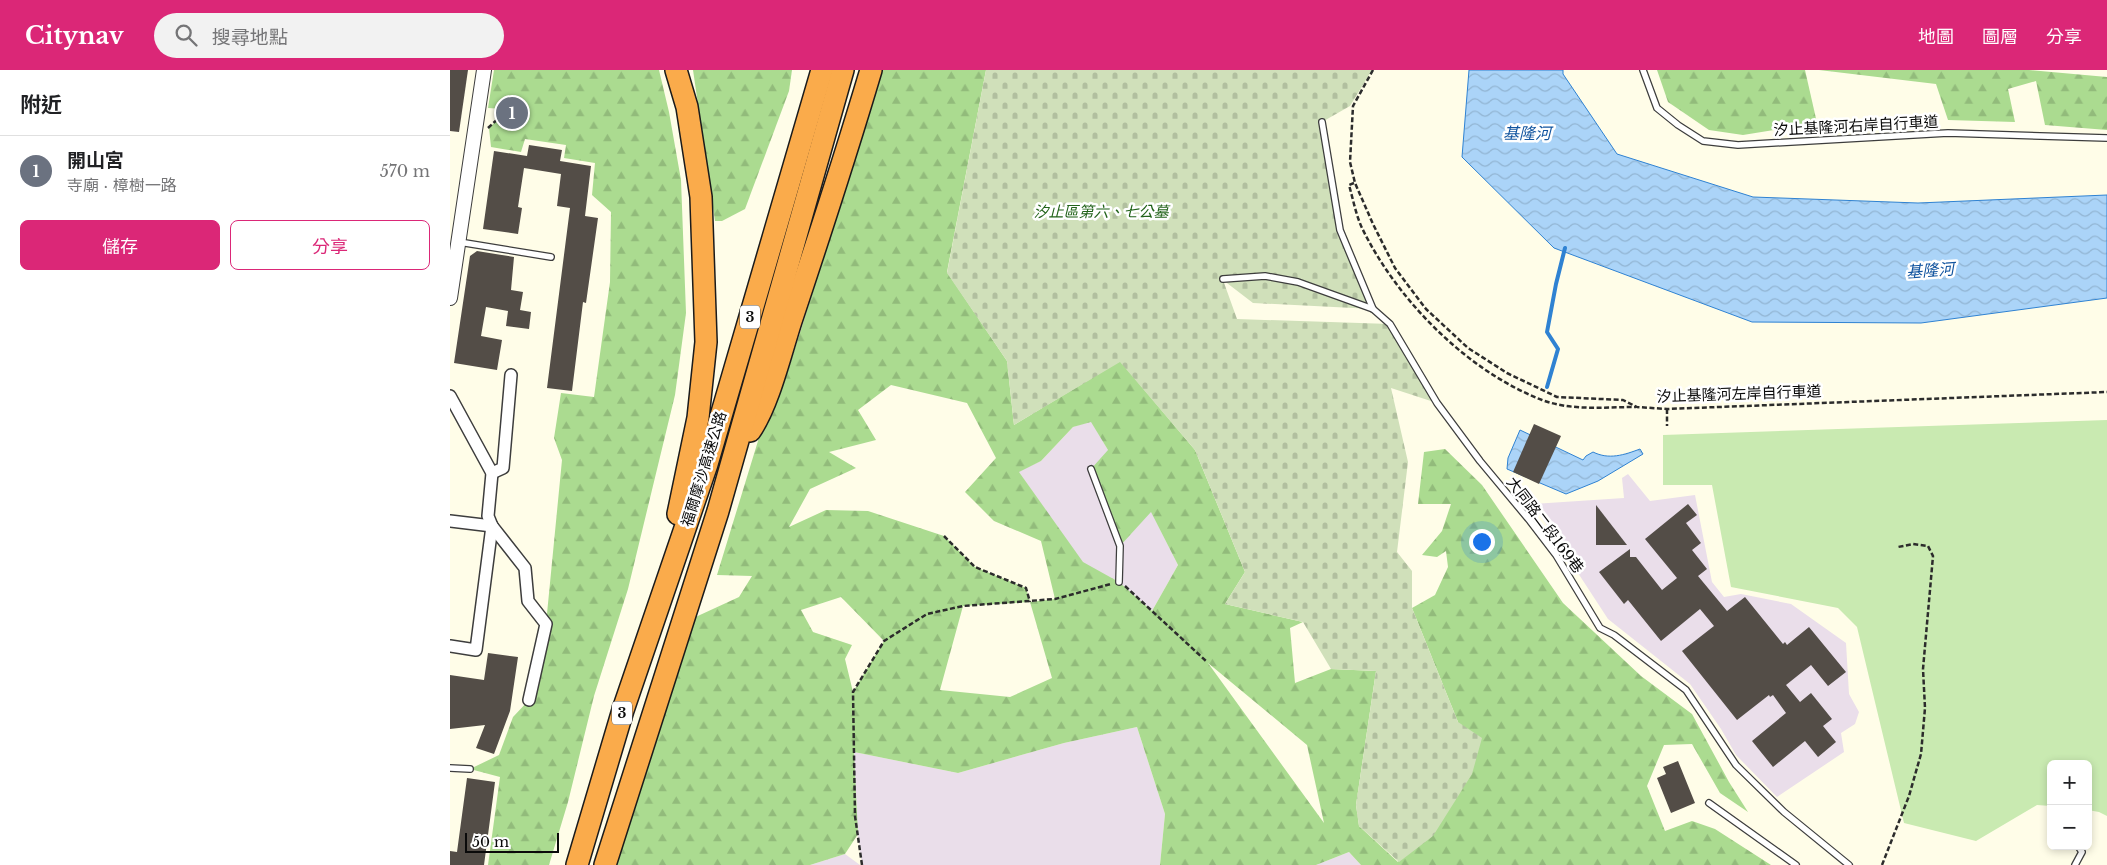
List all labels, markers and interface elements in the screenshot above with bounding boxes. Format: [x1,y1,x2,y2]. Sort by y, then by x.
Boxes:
search box [154,13,504,58]
text: Citynav [25,21,124,50]
icon: search [172,21,200,49]
text: 搜尋地點 [212,26,288,49]
text: 地圖 [1918,26,1954,48]
text: 圖層 [1982,26,2018,48]
text: 分享 [2046,26,2082,48]
text: 附近 [20,92,62,118]
pin: 1 [496,94,528,132]
street label: 汐止基隆河右岸自行車道 [1773,112,1939,139]
water label: 基隆河 [1503,123,1554,143]
text: 開山宮 [67,149,124,172]
text: 1 [33,161,39,181]
text: 570 m [380,161,430,181]
text: 寺廟 · 樟樹一路 [67,175,177,195]
park label: 汐止區第六、七公墓 [1033,202,1171,221]
button: 儲存 [20,220,220,270]
button: 分享 [230,220,430,270]
water label: 基隆河 [1905,258,1958,282]
road number: 3 [740,306,760,328]
street label: 汐止基隆河左岸自行車道 [1656,381,1822,406]
street label: 福爾摩沙高速公路 [677,409,730,529]
street label: 大同路二段169巷 [1503,473,1588,577]
your location [1469,529,1495,555]
road number: 3 [612,702,632,724]
map controls [2047,760,2092,850]
button: + [2047,760,2092,805]
button: − [2047,805,2092,850]
scale bar [465,830,559,853]
text: 50 m [472,833,509,851]

